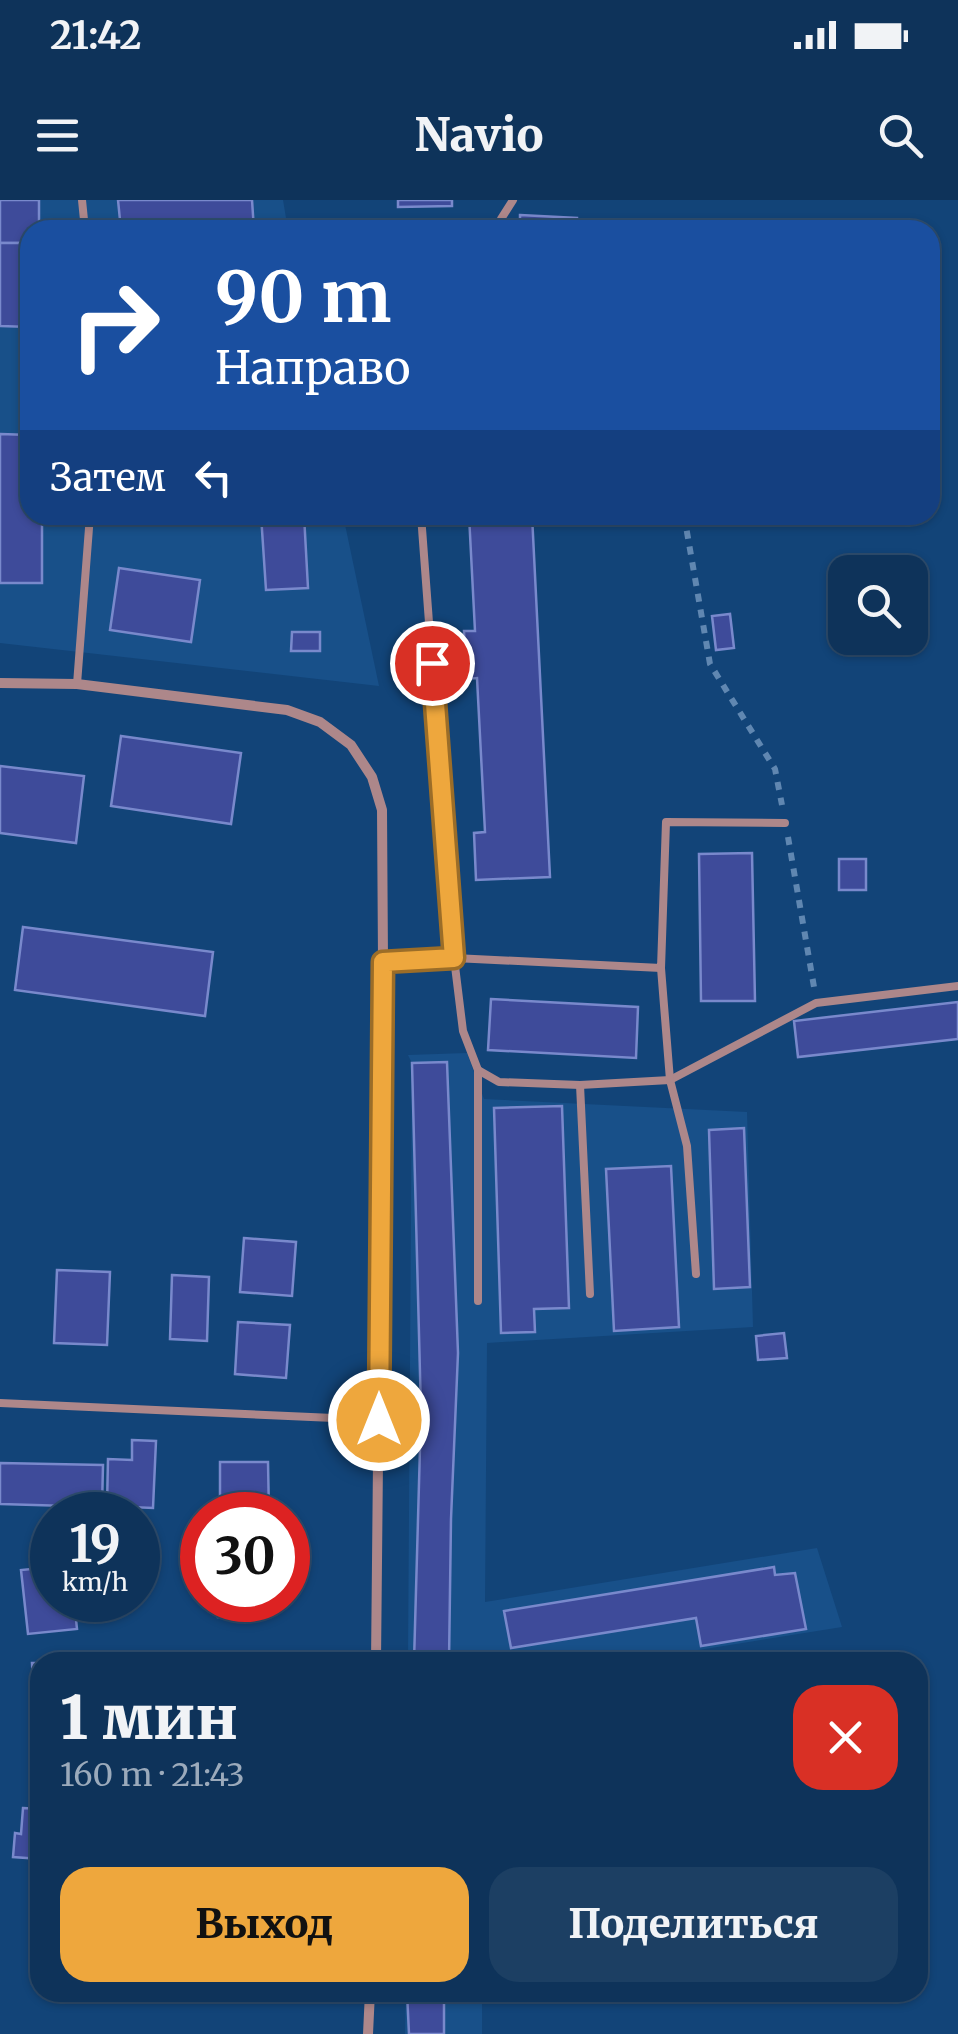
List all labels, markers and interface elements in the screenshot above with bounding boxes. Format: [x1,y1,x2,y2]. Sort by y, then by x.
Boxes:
text: 21:42 [50,12,142,59]
text: Navio [414,107,544,163]
icon: menu [30,108,85,163]
icon: search [873,108,928,163]
text: 90 m [215,253,392,341]
icon: right [50,260,180,390]
text: Направо [215,340,411,396]
icon: left [186,450,241,505]
text: Затем [50,454,166,501]
map controls [828,555,928,655]
button: search [828,555,928,655]
pin [390,621,475,706]
icon: arrive [405,636,460,691]
position arrow [327,1368,431,1472]
speed limit sign: 30 [180,1492,310,1622]
text: 19 [69,1513,121,1576]
text: km/h [62,1566,128,1598]
text: 1 мин [60,1680,238,1755]
button: close [793,1685,898,1790]
text: 160 m · 21:43 [60,1755,244,1795]
button: Выход [60,1867,469,1982]
button: Поделиться [489,1867,898,1982]

